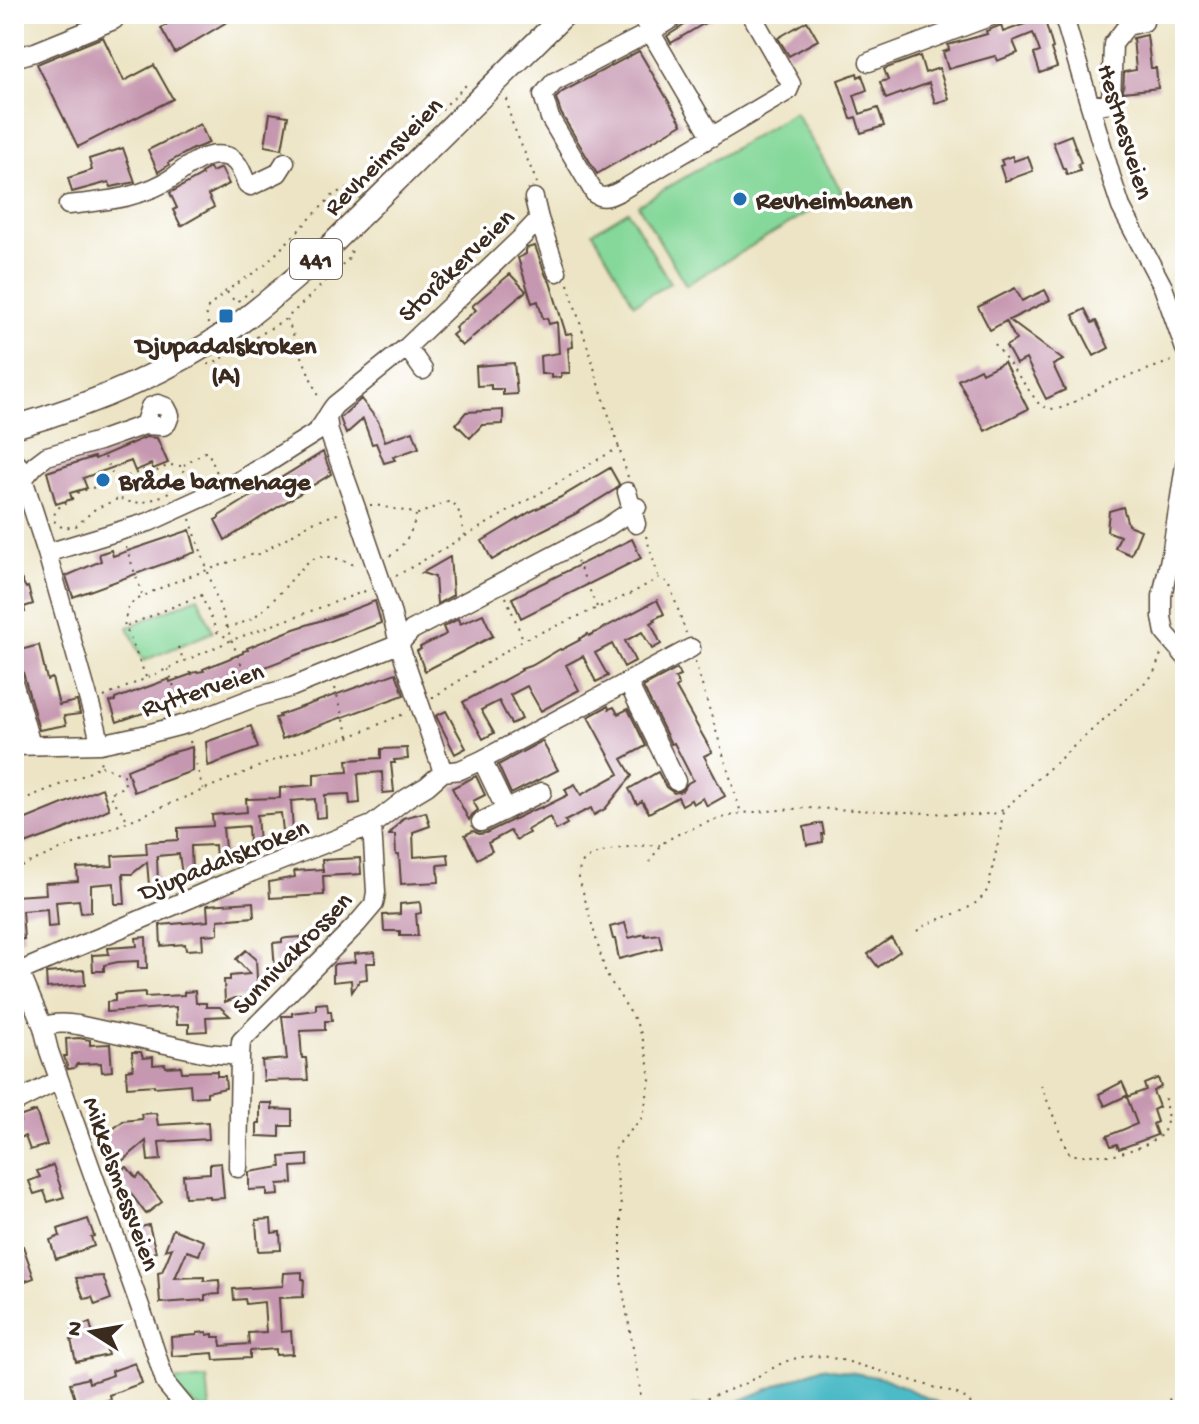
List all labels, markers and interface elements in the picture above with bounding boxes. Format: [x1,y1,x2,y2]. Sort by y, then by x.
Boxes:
street label: Hestnesveien [1087,61,1158,204]
street label: Revheimsveien [319,92,452,224]
place label: Revheimbanen [755,188,913,219]
marker: Revheimbanen [731,190,749,208]
street label: Storåkerveien [393,203,523,331]
road number: 441 [290,239,342,279]
marker: Djupadalskroken (A) [217,307,235,325]
place label: Djupadalskroken (A) [134,333,317,394]
place label: Bråde barnehage [118,469,312,500]
marker: Bråde barnehage [94,471,112,489]
street label: Rytterveien [138,658,269,727]
street label: Djupadalskroken [133,814,315,911]
street label: Sunnivakrossen [228,886,361,1023]
street label: Mikkelsmessveien [73,1093,165,1276]
north arrow [52,1292,132,1372]
text: N [62,1319,90,1338]

